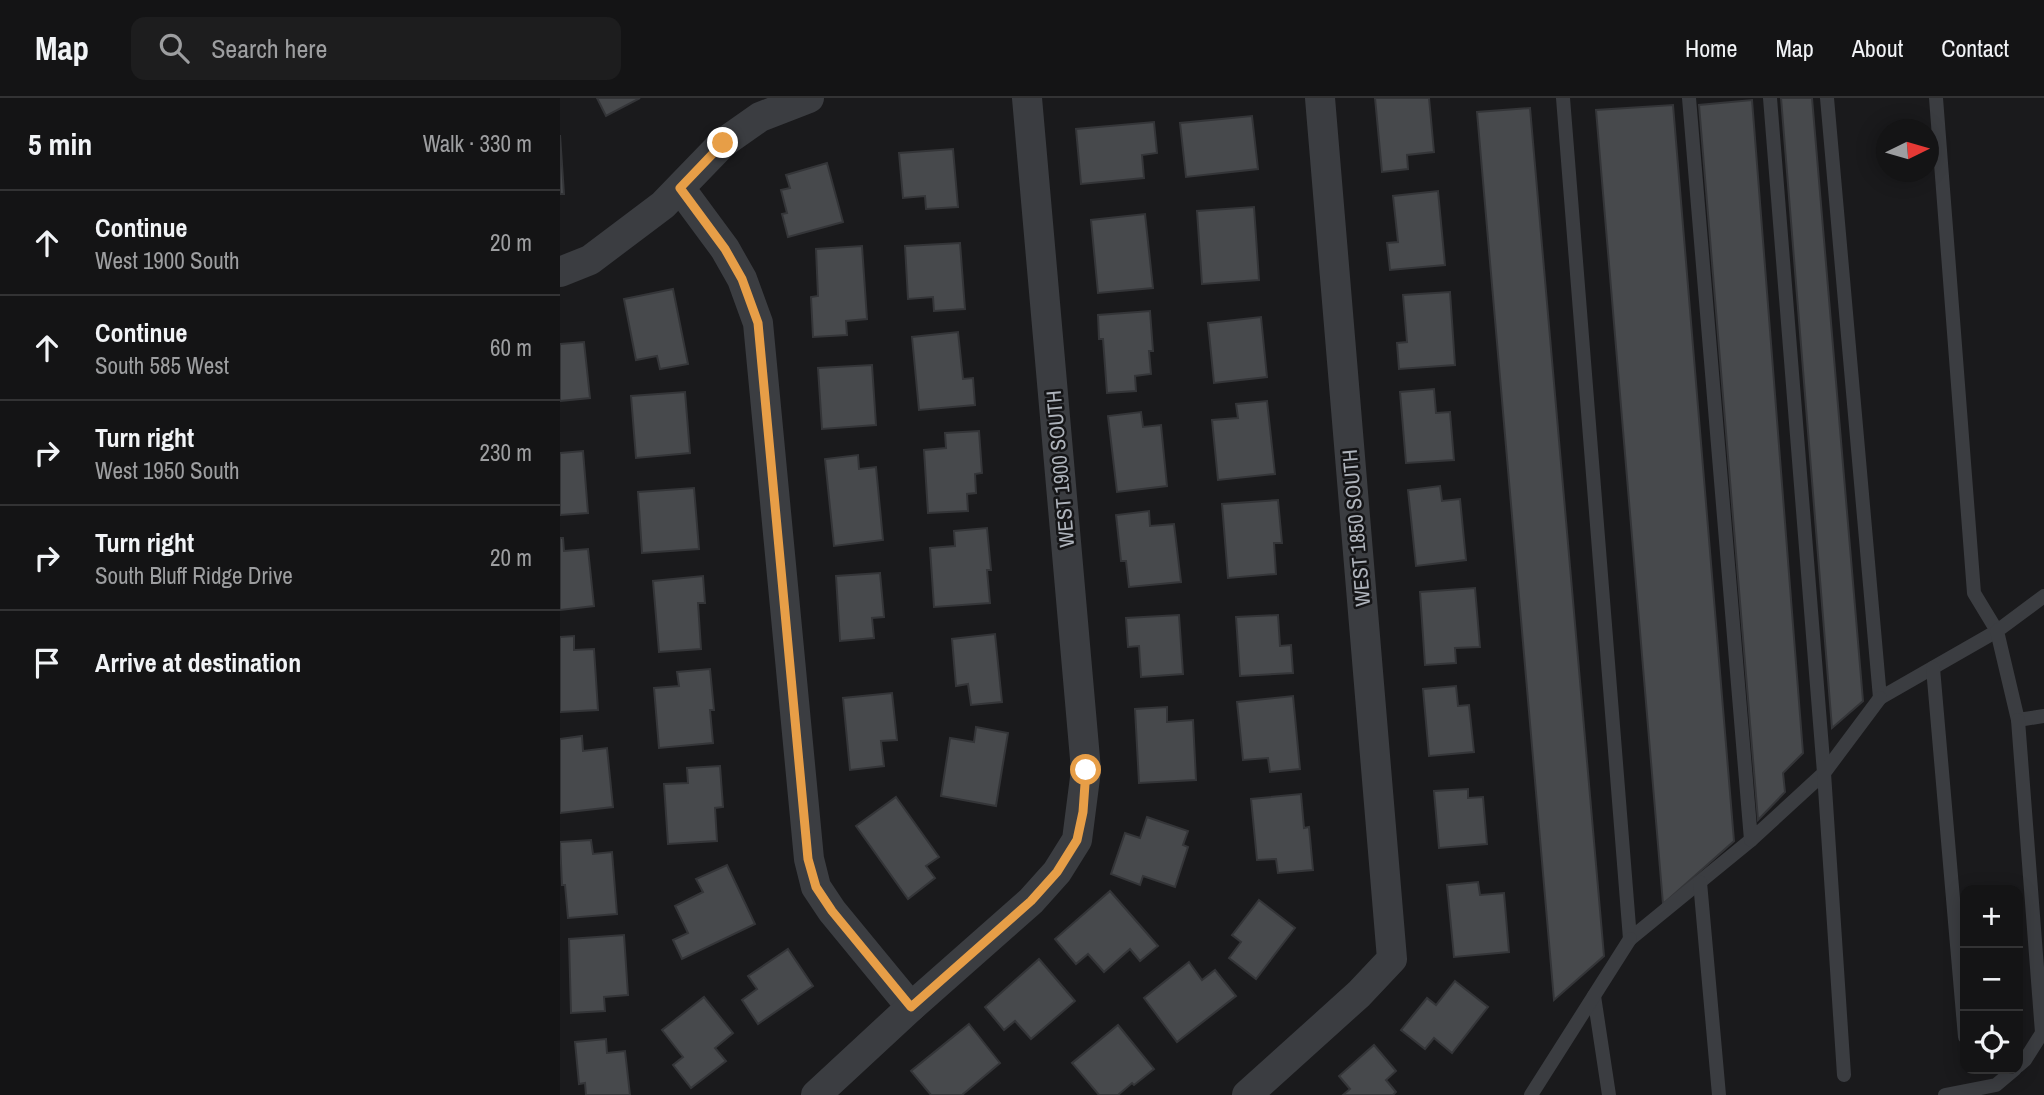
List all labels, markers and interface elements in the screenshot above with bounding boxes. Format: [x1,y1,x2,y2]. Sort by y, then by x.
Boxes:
search box [131,17,621,80]
text: Map [35,26,89,70]
icon: search [155,29,193,67]
text: Search here [211,31,327,66]
text: Home [1685,32,1737,64]
text: Map [1775,32,1814,64]
text: About [1852,32,1903,64]
text: Contact [1941,32,2009,64]
north arrow [1876,119,1939,182]
text: 5 min [28,124,92,164]
route end [707,127,738,158]
text: Walk · 330 m [423,128,532,159]
text: Continue [95,210,187,245]
icon: ahead [28,224,66,262]
text: 20 m [490,227,532,258]
text: West 1900 South [95,245,239,276]
text: Continue [95,315,187,350]
icon: ahead [28,329,66,367]
text: 60 m [490,332,532,363]
text: South 585 West [95,350,229,381]
street label: WEST 1900 SOUTH [1039,389,1081,549]
text: Turn right [95,420,194,455]
icon: right [28,434,66,472]
text: 230 m [480,437,532,468]
street label: WEST 1850 SOUTH [1335,448,1377,608]
text: West 1950 South [95,455,239,486]
text: Turn right [95,525,194,560]
icon: right [28,539,66,577]
text: 20 m [490,542,532,573]
text: South Bluff Ridge Drive [95,560,293,591]
icon: arrive [28,644,66,682]
text: Arrive at destination [95,645,301,680]
route start [1070,754,1101,785]
map controls [1960,885,2023,1074]
button: + [1960,885,2023,948]
button: − [1960,948,2023,1011]
button: locate [1960,1011,2023,1074]

